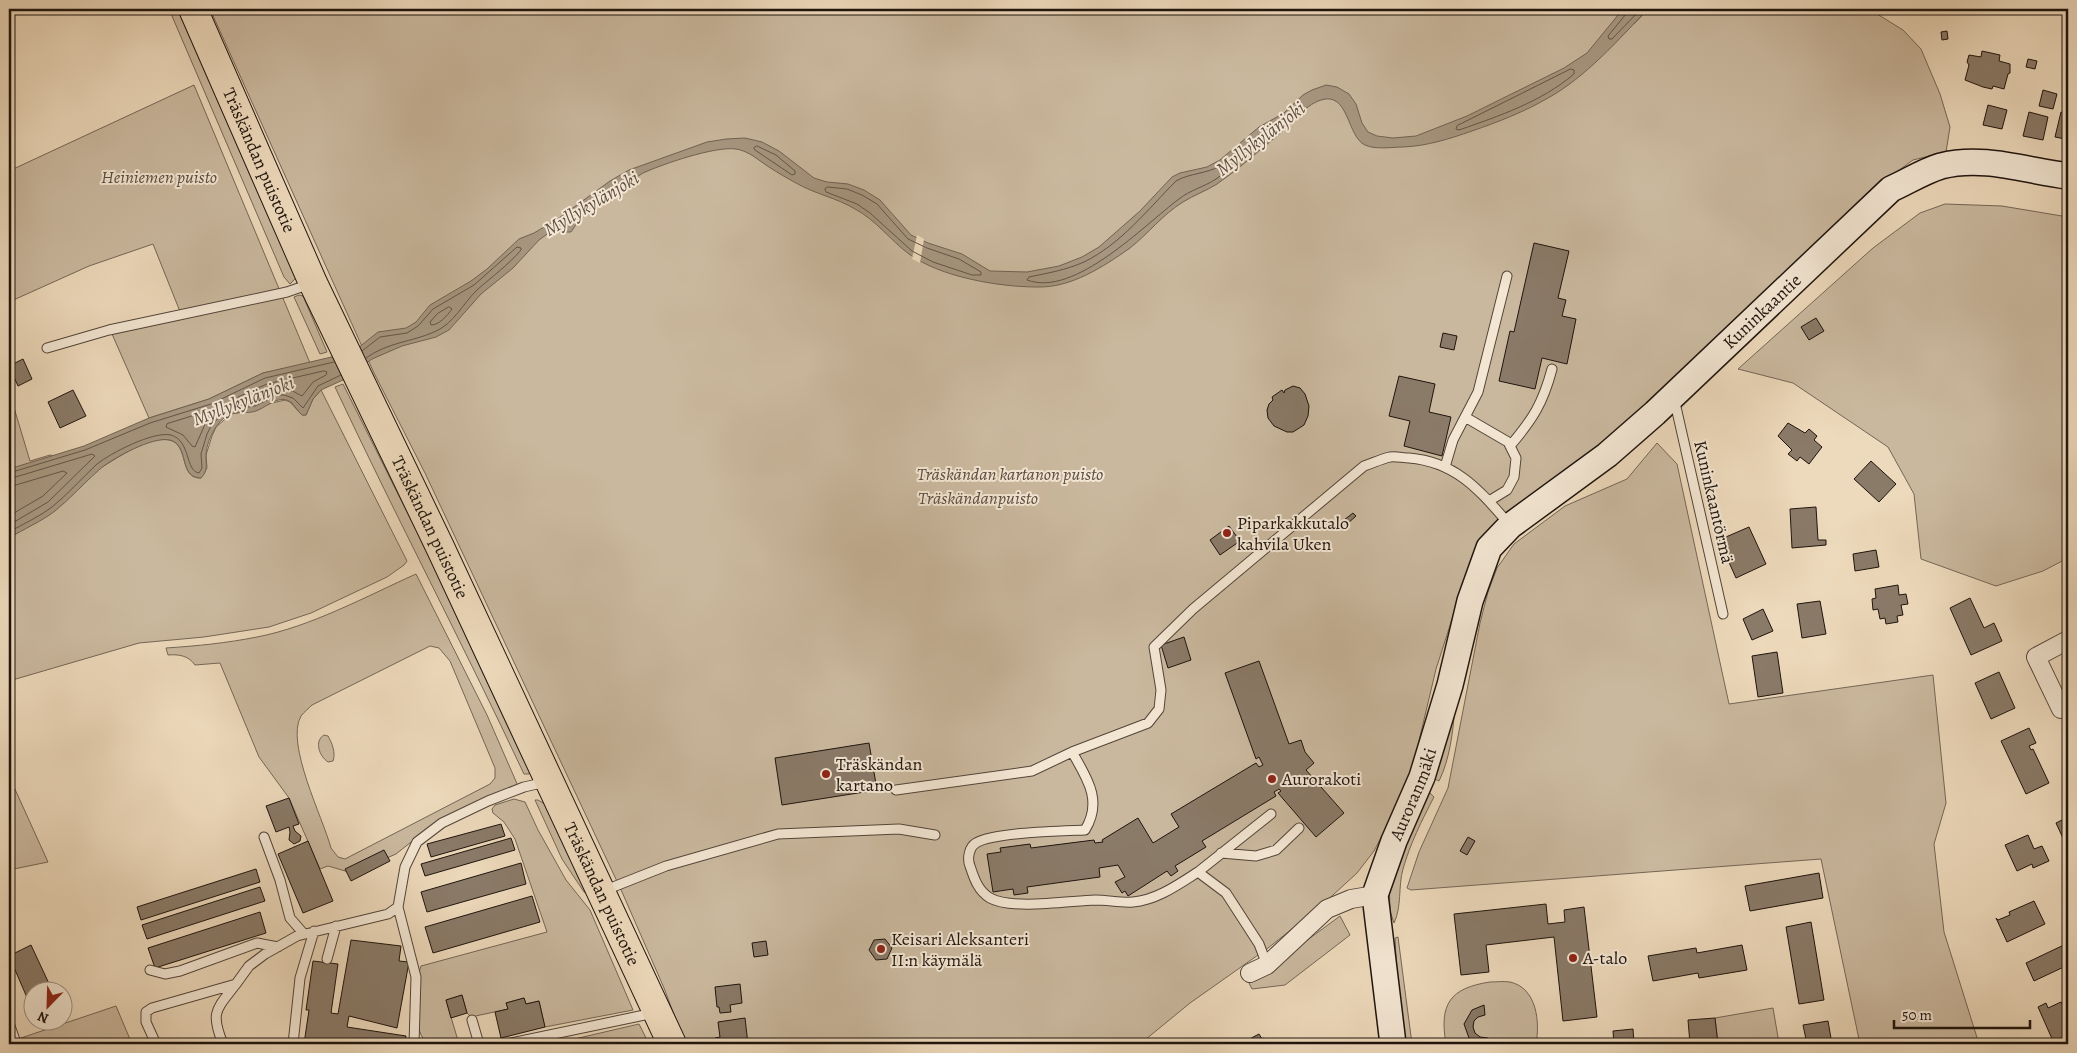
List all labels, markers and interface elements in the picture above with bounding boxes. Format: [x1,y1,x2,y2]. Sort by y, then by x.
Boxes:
street label: Träskändan puistotie [217,84,301,236]
water label: Myllykylänjoki [1211,96,1311,182]
park label: Heiniemen puisto [101,165,217,189]
water label: Myllykylänjoki [539,165,644,242]
street label: Kuninkaantie [1718,268,1807,354]
water label: Myllykylänjoki [189,370,298,432]
street label: Kuninkaantörmä [1688,438,1740,567]
street label: Träskändan puistotie [386,452,474,603]
park label: Träskändan kartanon puisto [917,462,1103,486]
park label: Träskändanpuisto [918,486,1038,510]
place label: Piparkakkutalo kahvila Uken [1237,511,1349,556]
marker: Piparkakkutalo kahvila Uken [1221,527,1233,539]
street label: Auroranmäki [1383,745,1442,845]
place label: Träskändan kartano [836,752,923,797]
place label: Aurorakoti [1281,767,1361,791]
marker: Träskändan kartano [820,768,832,780]
marker: Aurorakoti [1266,773,1278,785]
street label: Träskändan puistotie [558,818,646,970]
place label: Keisari Aleksanteri II:n käymälä [891,927,1029,972]
marker: Keisari Aleksanteri II:n käymälä [875,943,887,955]
place label: A-talo [1582,946,1627,970]
marker: A-talo [1567,952,1579,964]
north arrow [22,980,72,1030]
scale bar [1894,998,2031,1030]
text: 50 m [1902,1005,1932,1025]
text: N [35,1007,52,1028]

